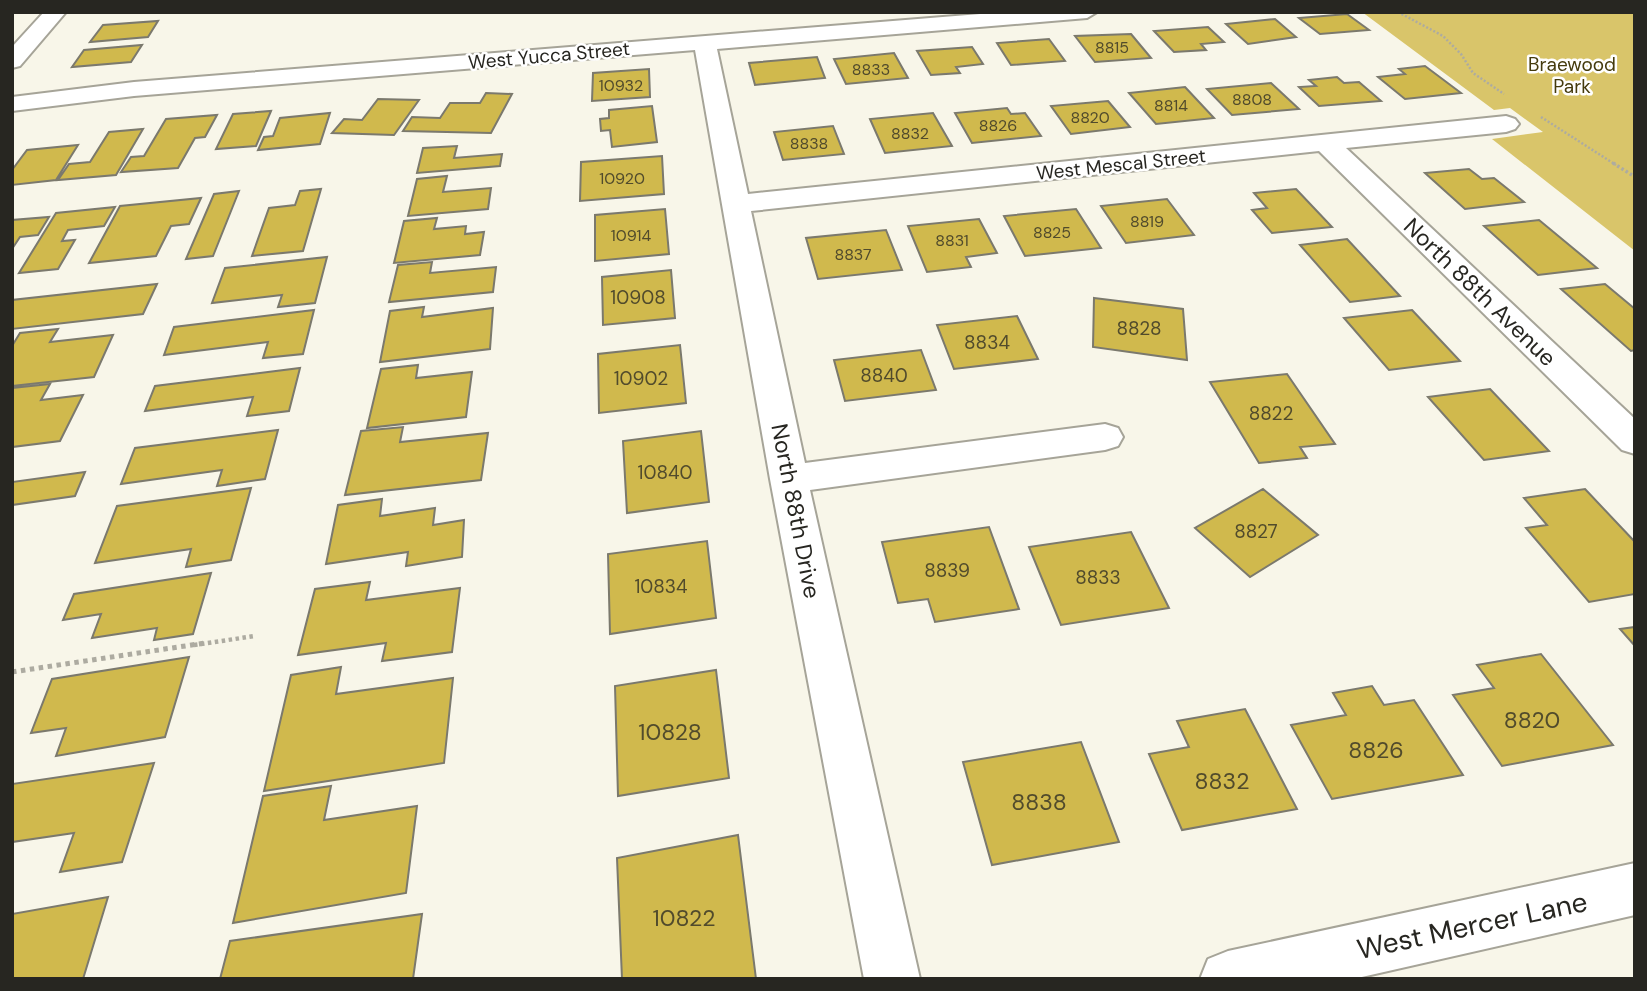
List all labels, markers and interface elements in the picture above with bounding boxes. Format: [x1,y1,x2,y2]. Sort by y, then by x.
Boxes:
street label: West Yucca Street [467,36,631,75]
house number: 8815 [1095,37,1129,58]
park label: Braewood Park [1528,52,1616,99]
house number: 8833 [852,59,890,80]
house number: 10932 [599,75,643,96]
house number: 8808 [1232,89,1272,110]
house number: 8814 [1154,95,1188,116]
house number: 8820 [1070,107,1110,128]
house number: 8826 [979,115,1017,136]
house number: 8832 [891,123,929,144]
house number: 8838 [790,133,828,154]
street label: West Mescal Street [1035,143,1207,186]
house number: 10920 [599,168,645,189]
house number: 8819 [1130,211,1164,232]
street label: North 88th Avenue [1397,211,1563,373]
house number: 8825 [1033,222,1071,243]
house number: 10914 [611,225,651,246]
house number: 8831 [935,230,969,251]
house number: 8837 [834,244,872,265]
house number: 10908 [610,285,666,310]
house number: 8828 [1117,316,1161,341]
house number: 8834 [964,330,1010,355]
house number: 8840 [860,363,908,388]
house number: 10902 [614,366,668,391]
house number: 8822 [1249,401,1293,426]
street label: North 88th Drive [764,421,828,601]
house number: 10840 [637,460,693,485]
house number: 8827 [1234,519,1278,544]
house number: 8839 [924,558,970,583]
house number: 8833 [1075,565,1121,590]
house number: 10834 [634,574,688,599]
house number: 8820 [1504,705,1560,735]
house number: 10828 [638,717,702,747]
house number: 8826 [1348,735,1404,765]
house number: 8832 [1195,766,1249,796]
house number: 8838 [1011,787,1067,817]
street label: West Mercer Lane [1354,883,1591,968]
house number: 10822 [653,903,716,933]

